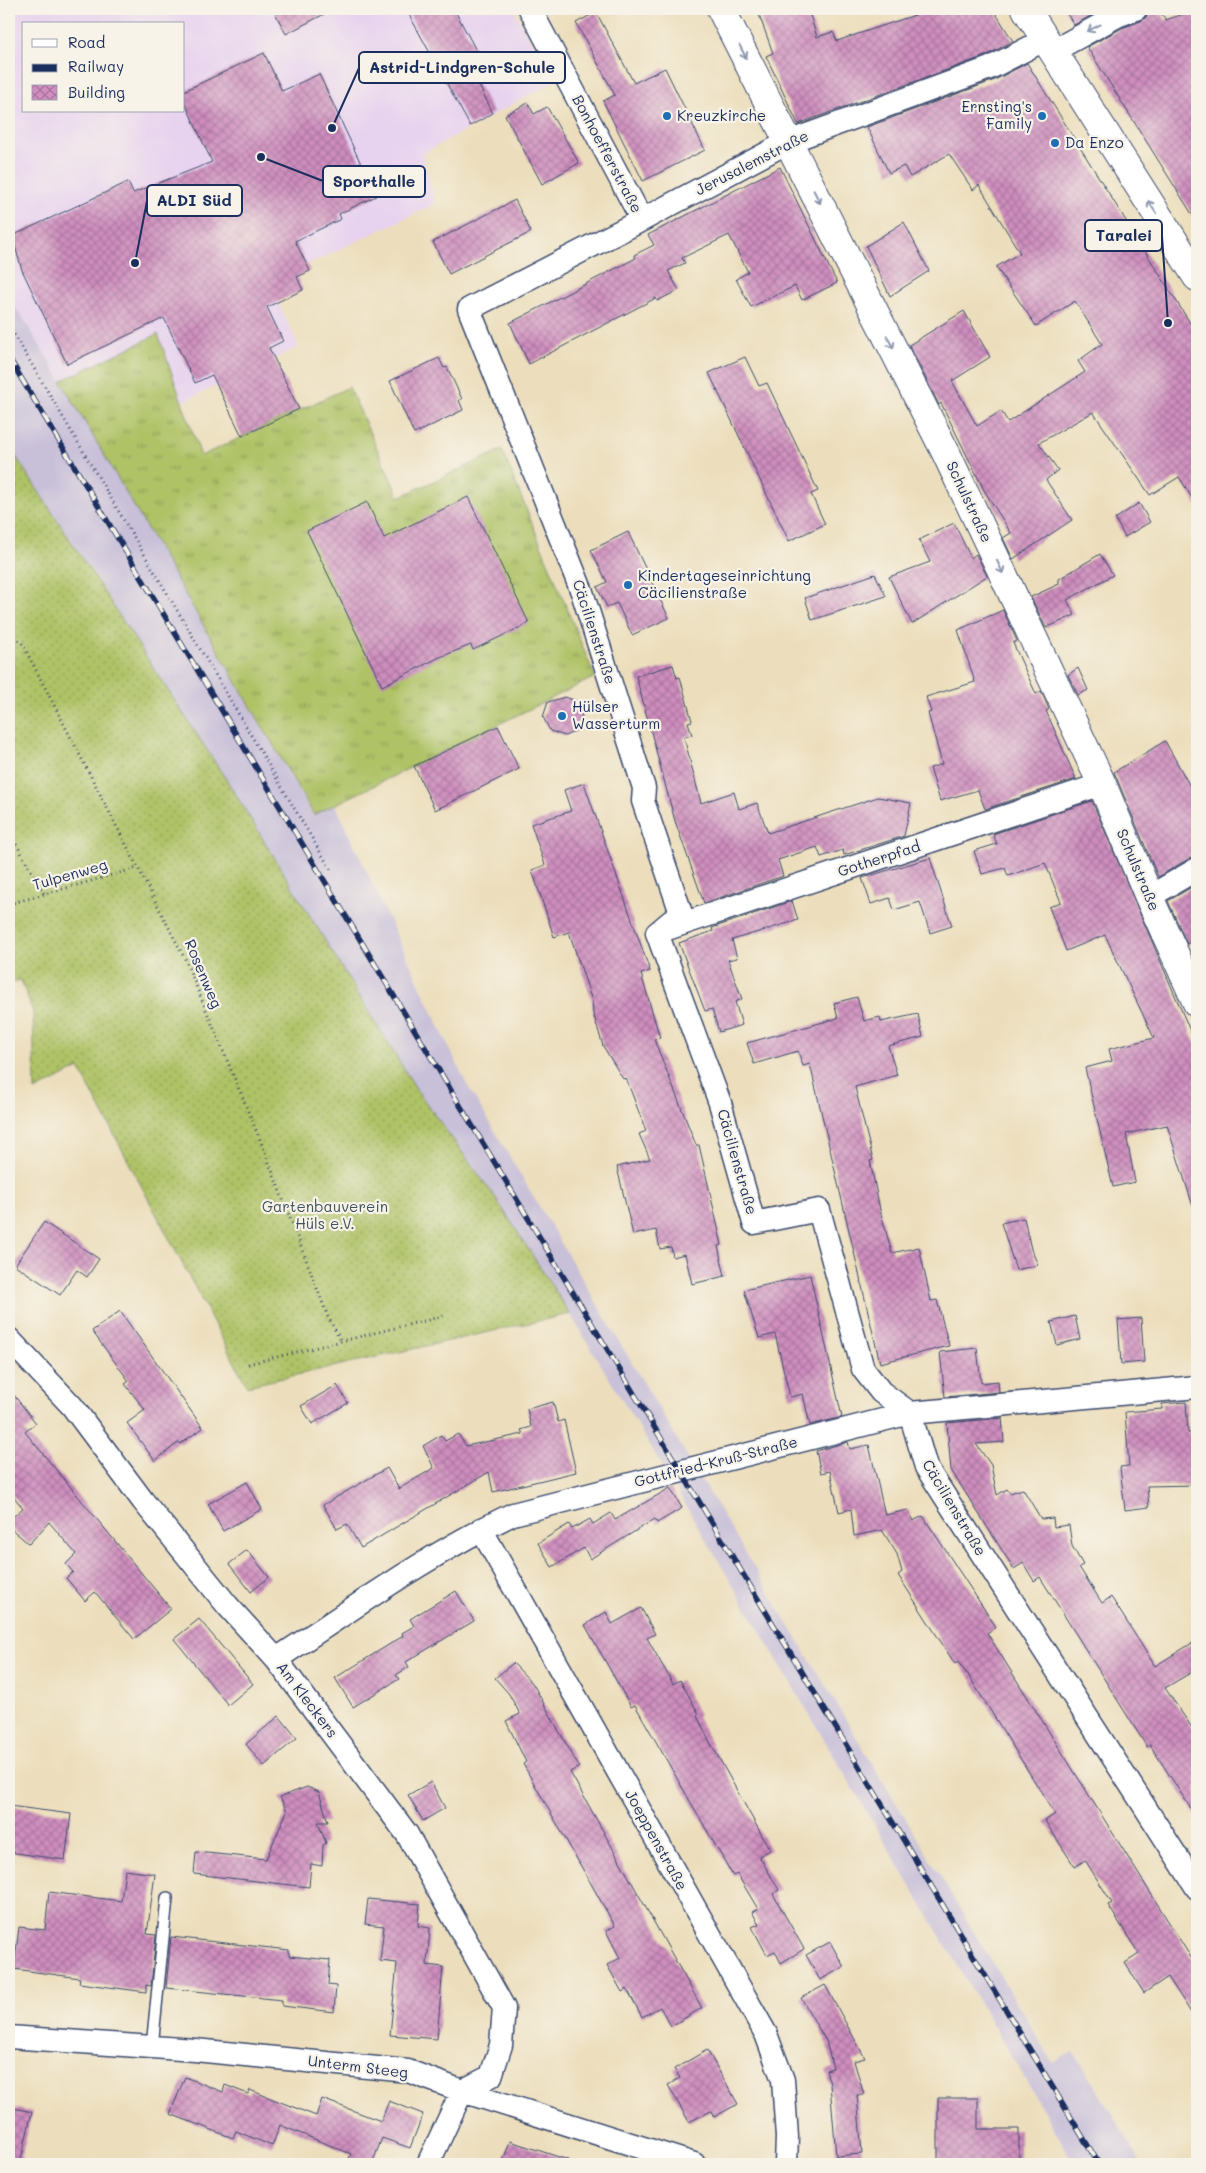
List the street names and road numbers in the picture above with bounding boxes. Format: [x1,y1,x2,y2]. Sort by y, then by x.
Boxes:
street label: Bonhoefferstraße [568,91,648,216]
street label: Jerusalemstraße [692,125,812,199]
street label: Schulstraße [942,458,997,545]
street label: Cäcilienstraße [569,577,621,687]
street label: Schulstraße [1113,826,1165,914]
street label: Gotherpfad [835,835,923,881]
street label: Tulpenweg [30,854,110,894]
street label: Rosenweg [180,936,228,1011]
street label: Cäcilienstraße [713,1107,763,1217]
street label: Gottfried-Kruß-Straße [632,1431,800,1491]
street label: Cäcilienstraße [918,1456,991,1559]
street label: Am Kleckers [273,1657,343,1741]
street label: Joeppenstraße [621,1786,693,1893]
street label: Unterm Steeg [307,2050,410,2082]

